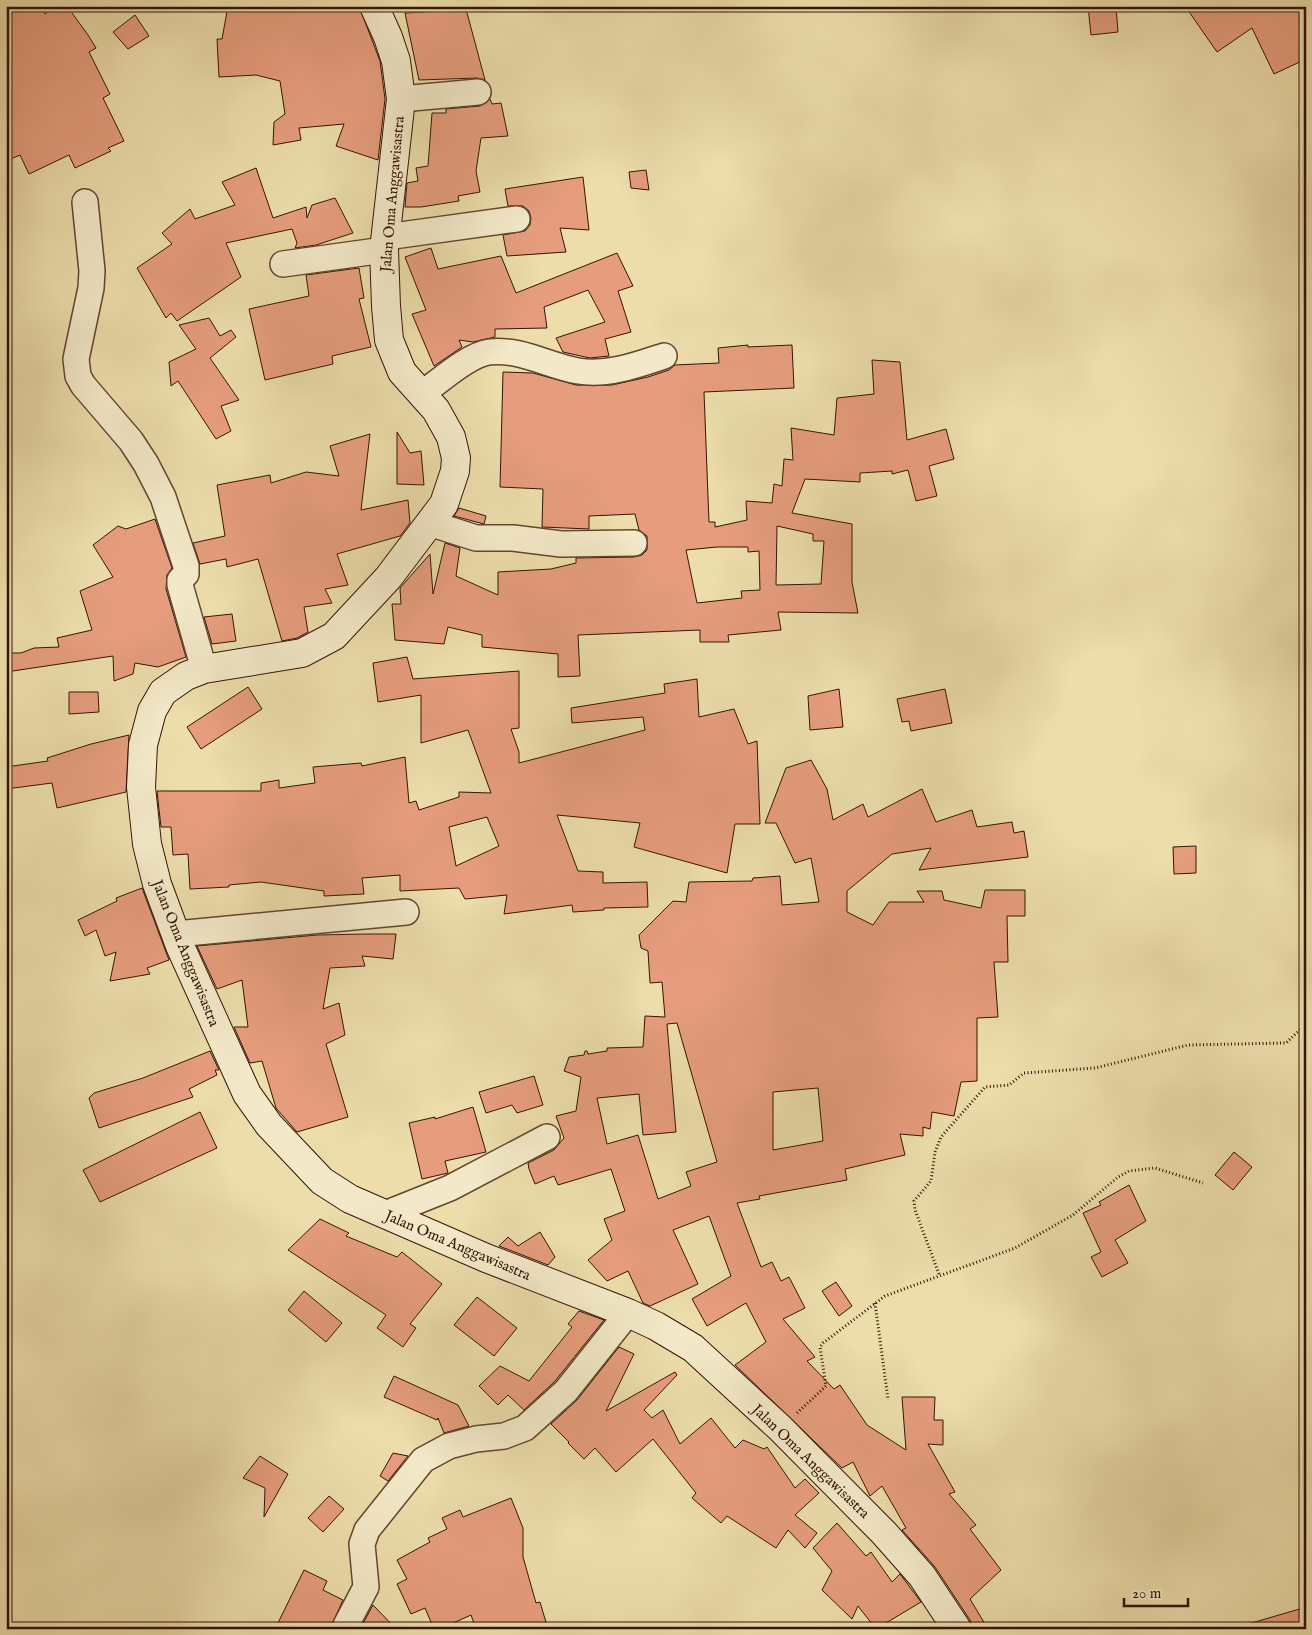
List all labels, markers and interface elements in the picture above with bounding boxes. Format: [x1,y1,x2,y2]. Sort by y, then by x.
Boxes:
street label: Jalan Oma Anggawisastra [376,115,409,275]
street label: Jalan Oma Anggawisastra [147,875,224,1030]
street label: Jalan Oma Anggawisastra [380,1205,534,1285]
street label: Jalan Oma Anggawisastra [746,1399,874,1523]
scale bar [1124,1575,1188,1607]
text: 20 m [1132,1584,1162,1603]

